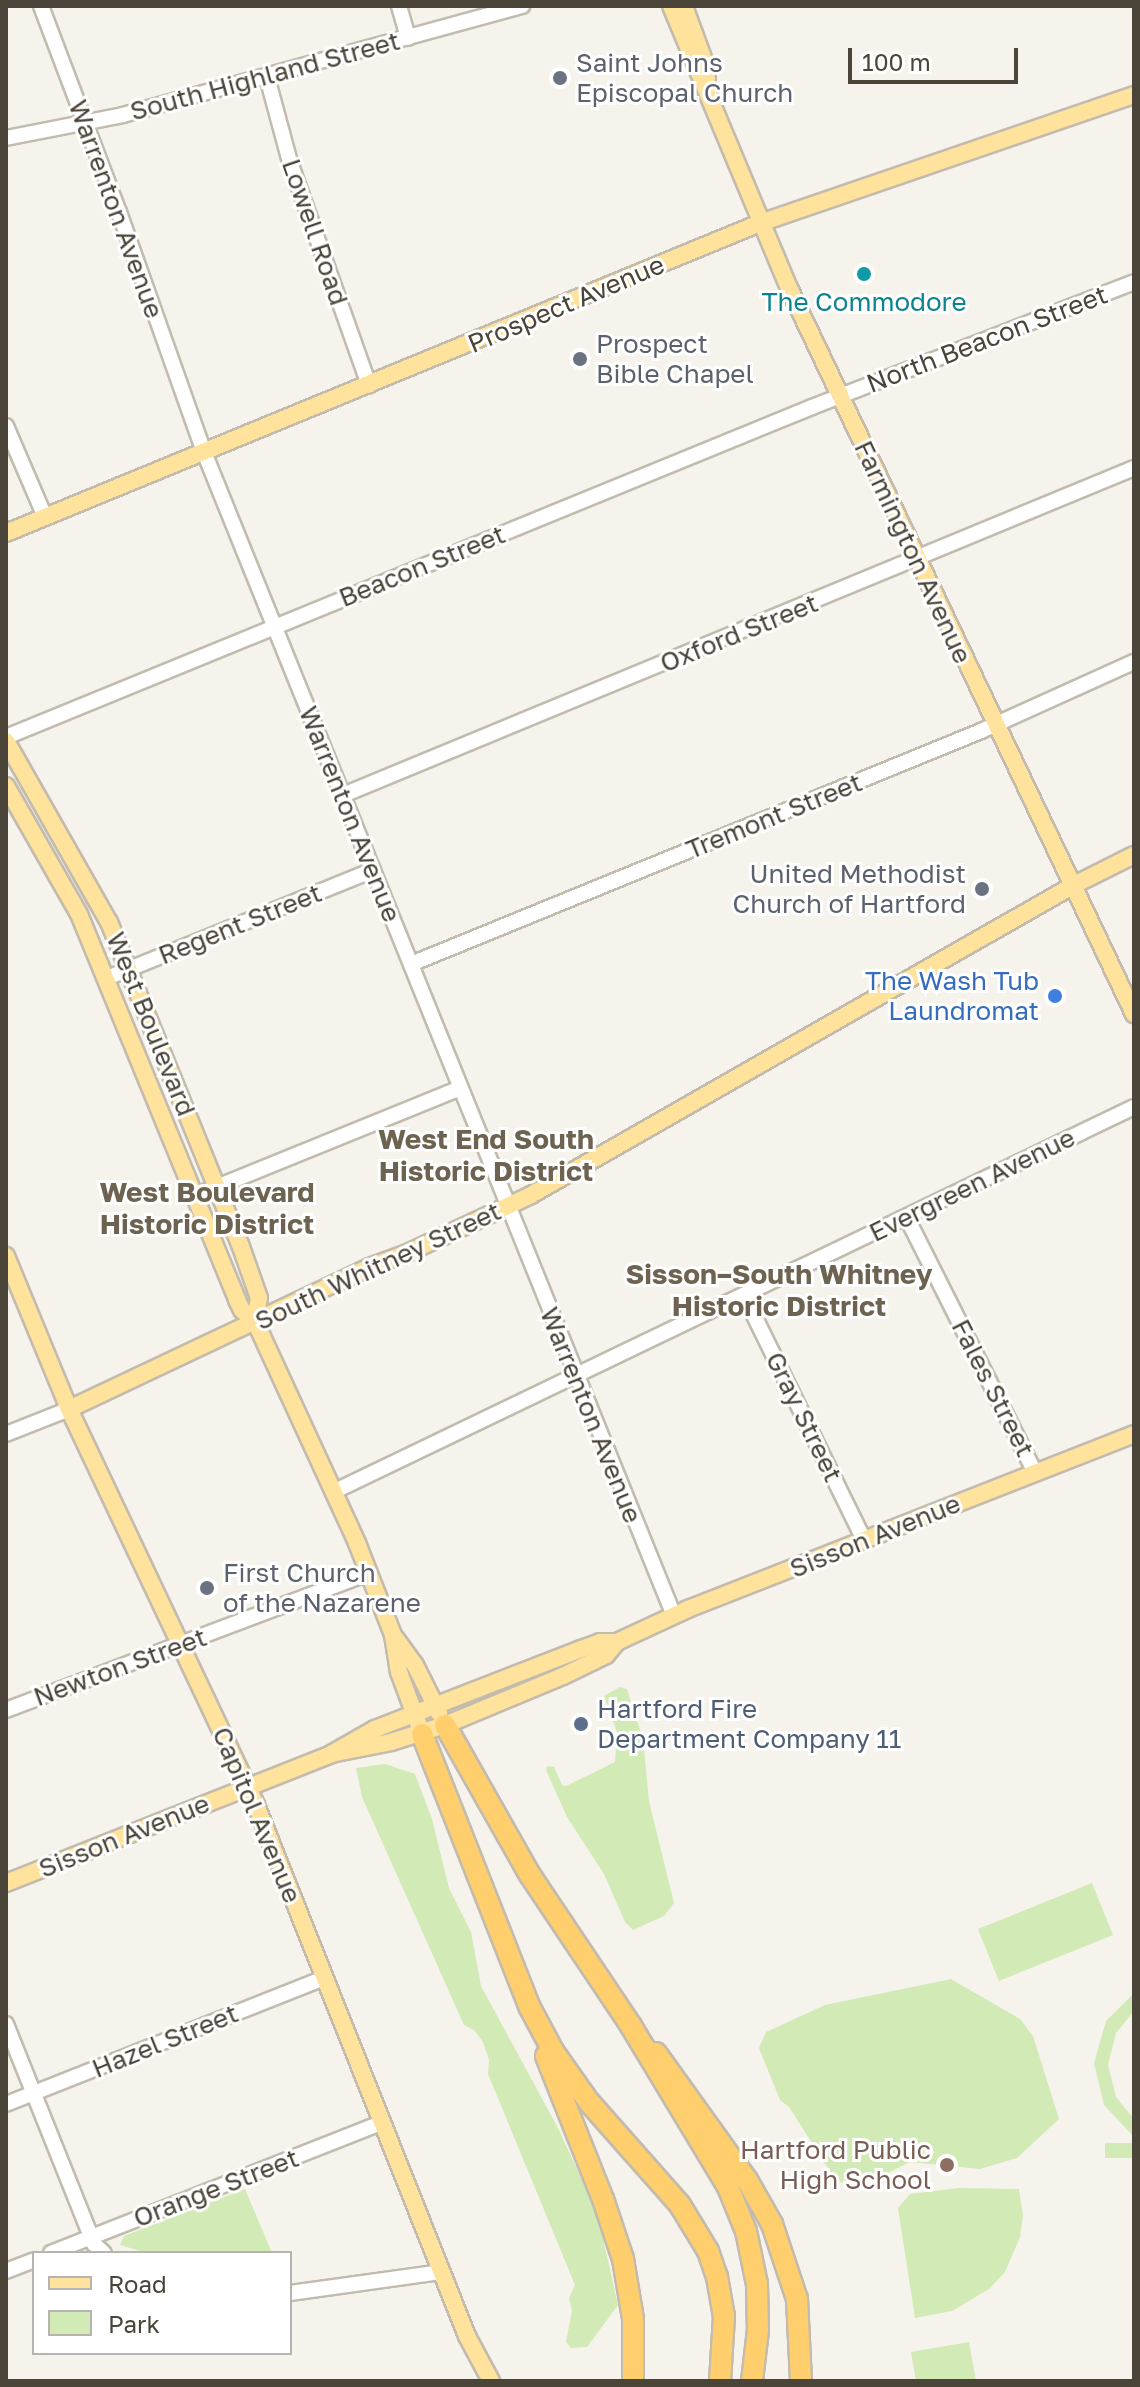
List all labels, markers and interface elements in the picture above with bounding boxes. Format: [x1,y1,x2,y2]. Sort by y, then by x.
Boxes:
street label: South Highland Street [127,25,403,127]
scale bar [852,32,1022,82]
place label: Saint Johns Episcopal Church [576,47,793,108]
text: 100 m [862,47,931,76]
marker: Saint Johns Episcopal Church [551,69,569,87]
street label: Warrenton Avenue [62,96,170,322]
street label: Lowell Road [275,155,355,309]
street label: Prospect Avenue [463,249,669,359]
marker: The Commodore [855,265,873,283]
street label: North Beacon Street [862,279,1112,399]
place label: The Commodore [761,286,967,318]
place label: Prospect Bible Chapel [596,328,754,390]
marker: Prospect Bible Chapel [571,350,589,368]
street label: Farmington Avenue [848,436,978,668]
street label: Beacon Street [334,518,510,614]
street label: Oxford Street [656,587,822,679]
street label: Warrenton Avenue [293,702,407,926]
street label: Tremont Street [681,767,867,865]
place label: United Methodist Church of Hartford [733,858,966,920]
street label: Regent Street [154,877,326,971]
marker: United Methodist Church of Hartford [973,880,991,898]
street label: West Boulevard [100,928,202,1120]
place label: The Wash Tub Laundromat [865,965,1039,1026]
marker: The Wash Tub Laundromat [1046,987,1064,1005]
district label: West End South Historic District [378,1122,594,1188]
street label: Evergreen Avenue [864,1122,1080,1248]
district label: West Boulevard Historic District [99,1175,315,1241]
street label: South Whitney Street [250,1195,506,1337]
district label: Sisson–South Whitney Historic District [625,1257,933,1323]
street label: Warrenton Avenue [534,1303,648,1527]
street label: Fales Street [945,1314,1041,1462]
street label: Gray Street [759,1347,849,1487]
street label: Sisson Avenue [785,1488,965,1584]
place label: First Church of the Nazarene [223,1557,421,1618]
marker: First Church of the Nazarene [198,1579,216,1597]
street label: Newton Street [29,1621,211,1713]
place label: Hartford Fire Department Company 11 [597,1693,901,1754]
marker: Hartford Fire Department Company 11 [572,1715,590,1733]
street label: Capitol Avenue [206,1722,308,1908]
street label: Sisson Avenue [34,1788,214,1884]
street label: Hazel Street [87,1998,243,2084]
place label: Hartford Public High School [740,2134,931,2196]
street label: Orange Street [129,2142,303,2234]
marker: Hartford Public High School [938,2156,956,2174]
legend [32,2251,292,2355]
text: Road [108,2269,167,2298]
text: Park [108,2309,160,2338]

